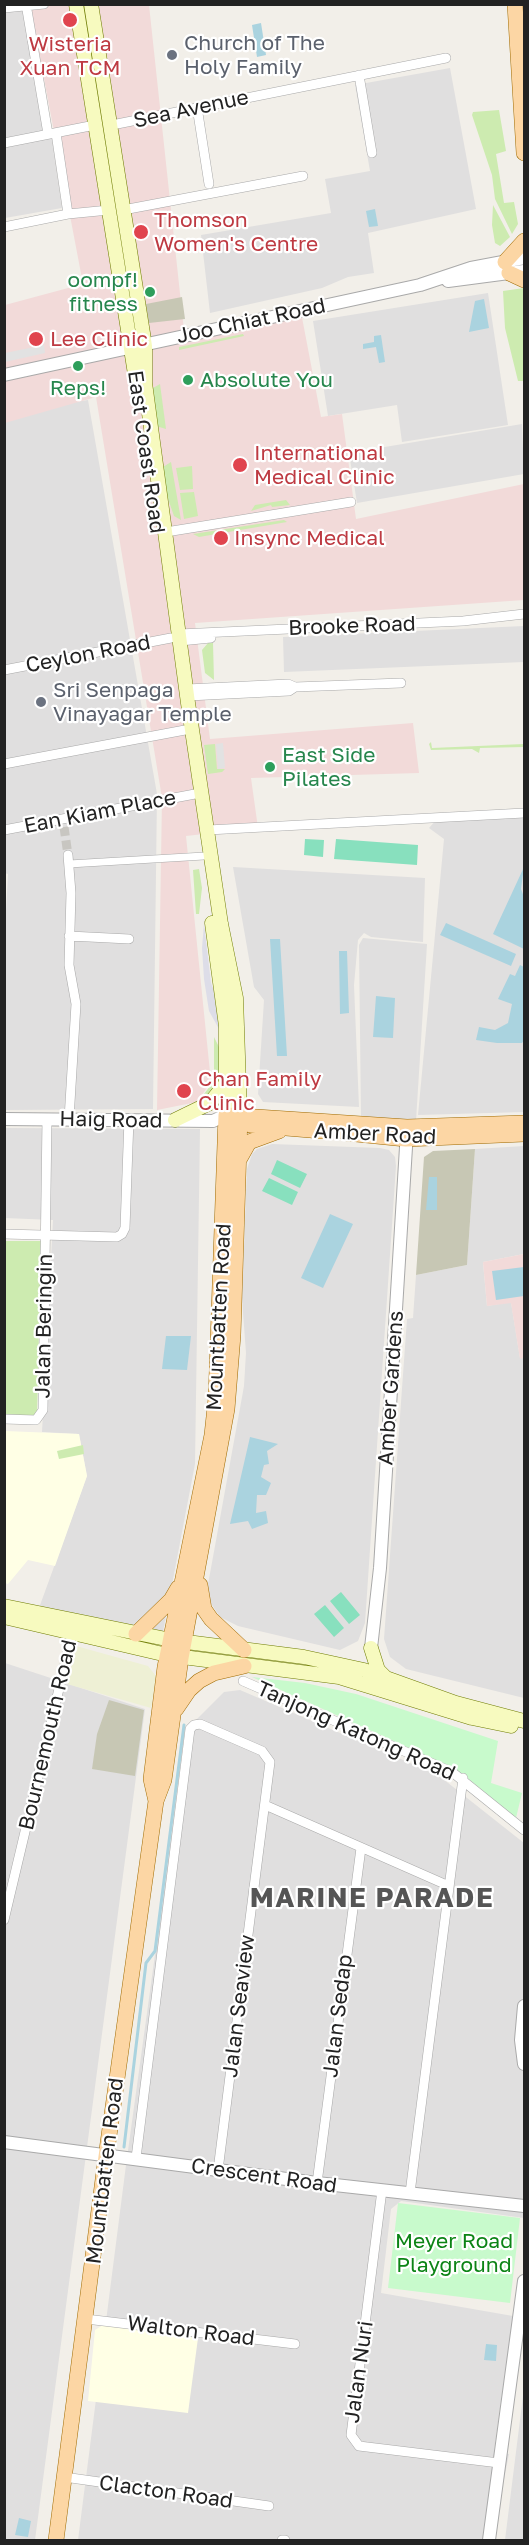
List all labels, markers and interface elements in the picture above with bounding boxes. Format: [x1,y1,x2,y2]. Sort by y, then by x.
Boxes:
marker: Wisteria Xuan TCM [61,11,79,29]
place label: Church of The Holy Family [184,30,325,80]
place label: Wisteria Xuan TCM [19,31,121,81]
marker: Church of The Holy Family [165,48,179,62]
street label: Sea Avenue [131,85,251,133]
place label: Thomson Women's Centre [154,207,318,257]
marker: Thomson Women's Centre [132,223,150,241]
place label: oompf! fitness [68,267,138,317]
marker: oompf! fitness [143,285,157,299]
street label: Joo Chiat Road [174,293,328,349]
place label: Lee Clinic [50,326,148,352]
marker: Lee Clinic [27,330,45,348]
marker: Reps! [71,359,85,373]
place label: Absolute You [200,367,333,393]
street label: East Coast Road [122,369,170,535]
marker: Absolute You [181,373,195,387]
place label: Reps! [50,375,106,401]
place label: International Medical Clinic [254,440,395,490]
marker: International Medical Clinic [231,456,249,474]
place label: Insync Medical [234,525,385,551]
marker: Insync Medical [212,529,230,547]
street label: Brooke Road [288,611,416,641]
street label: Ceylon Road [23,630,153,678]
place label: Sri Senpaga Vinayagar Temple [53,677,232,727]
marker: Sri Senpaga Vinayagar Temple [34,695,48,709]
place label: East Side Pilates [282,742,375,792]
marker: East Side Pilates [263,760,277,774]
street label: Ean Kiam Place [22,785,178,839]
place label: Chan Family Clinic [198,1066,321,1116]
marker: Chan Family Clinic [175,1082,193,1100]
street label: Haig Road [59,1107,163,1133]
street label: Amber Road [313,1118,437,1150]
street label: Mountbatten Road [202,1223,236,1411]
street label: Jalan Beringin [30,1253,58,1399]
street label: Amber Gardens [373,1310,409,1466]
street label: Bournemouth Road [14,1637,82,1833]
street label: Tanjong Katong Road [253,1676,459,1786]
district label: MARINE PARADE [250,1882,494,1914]
street label: Jalan Seaview [218,1933,260,2079]
street label: Jalan Sedap [318,1953,358,2079]
street label: Mountbatten Road [81,2076,129,2266]
street label: Crescent Road [189,2153,339,2199]
park label: Meyer Road Playground [395,2228,513,2278]
street label: Walton Road [126,2311,256,2351]
street label: Jalan Nuri [339,2319,379,2425]
street label: Clacton Road [97,2470,235,2514]

